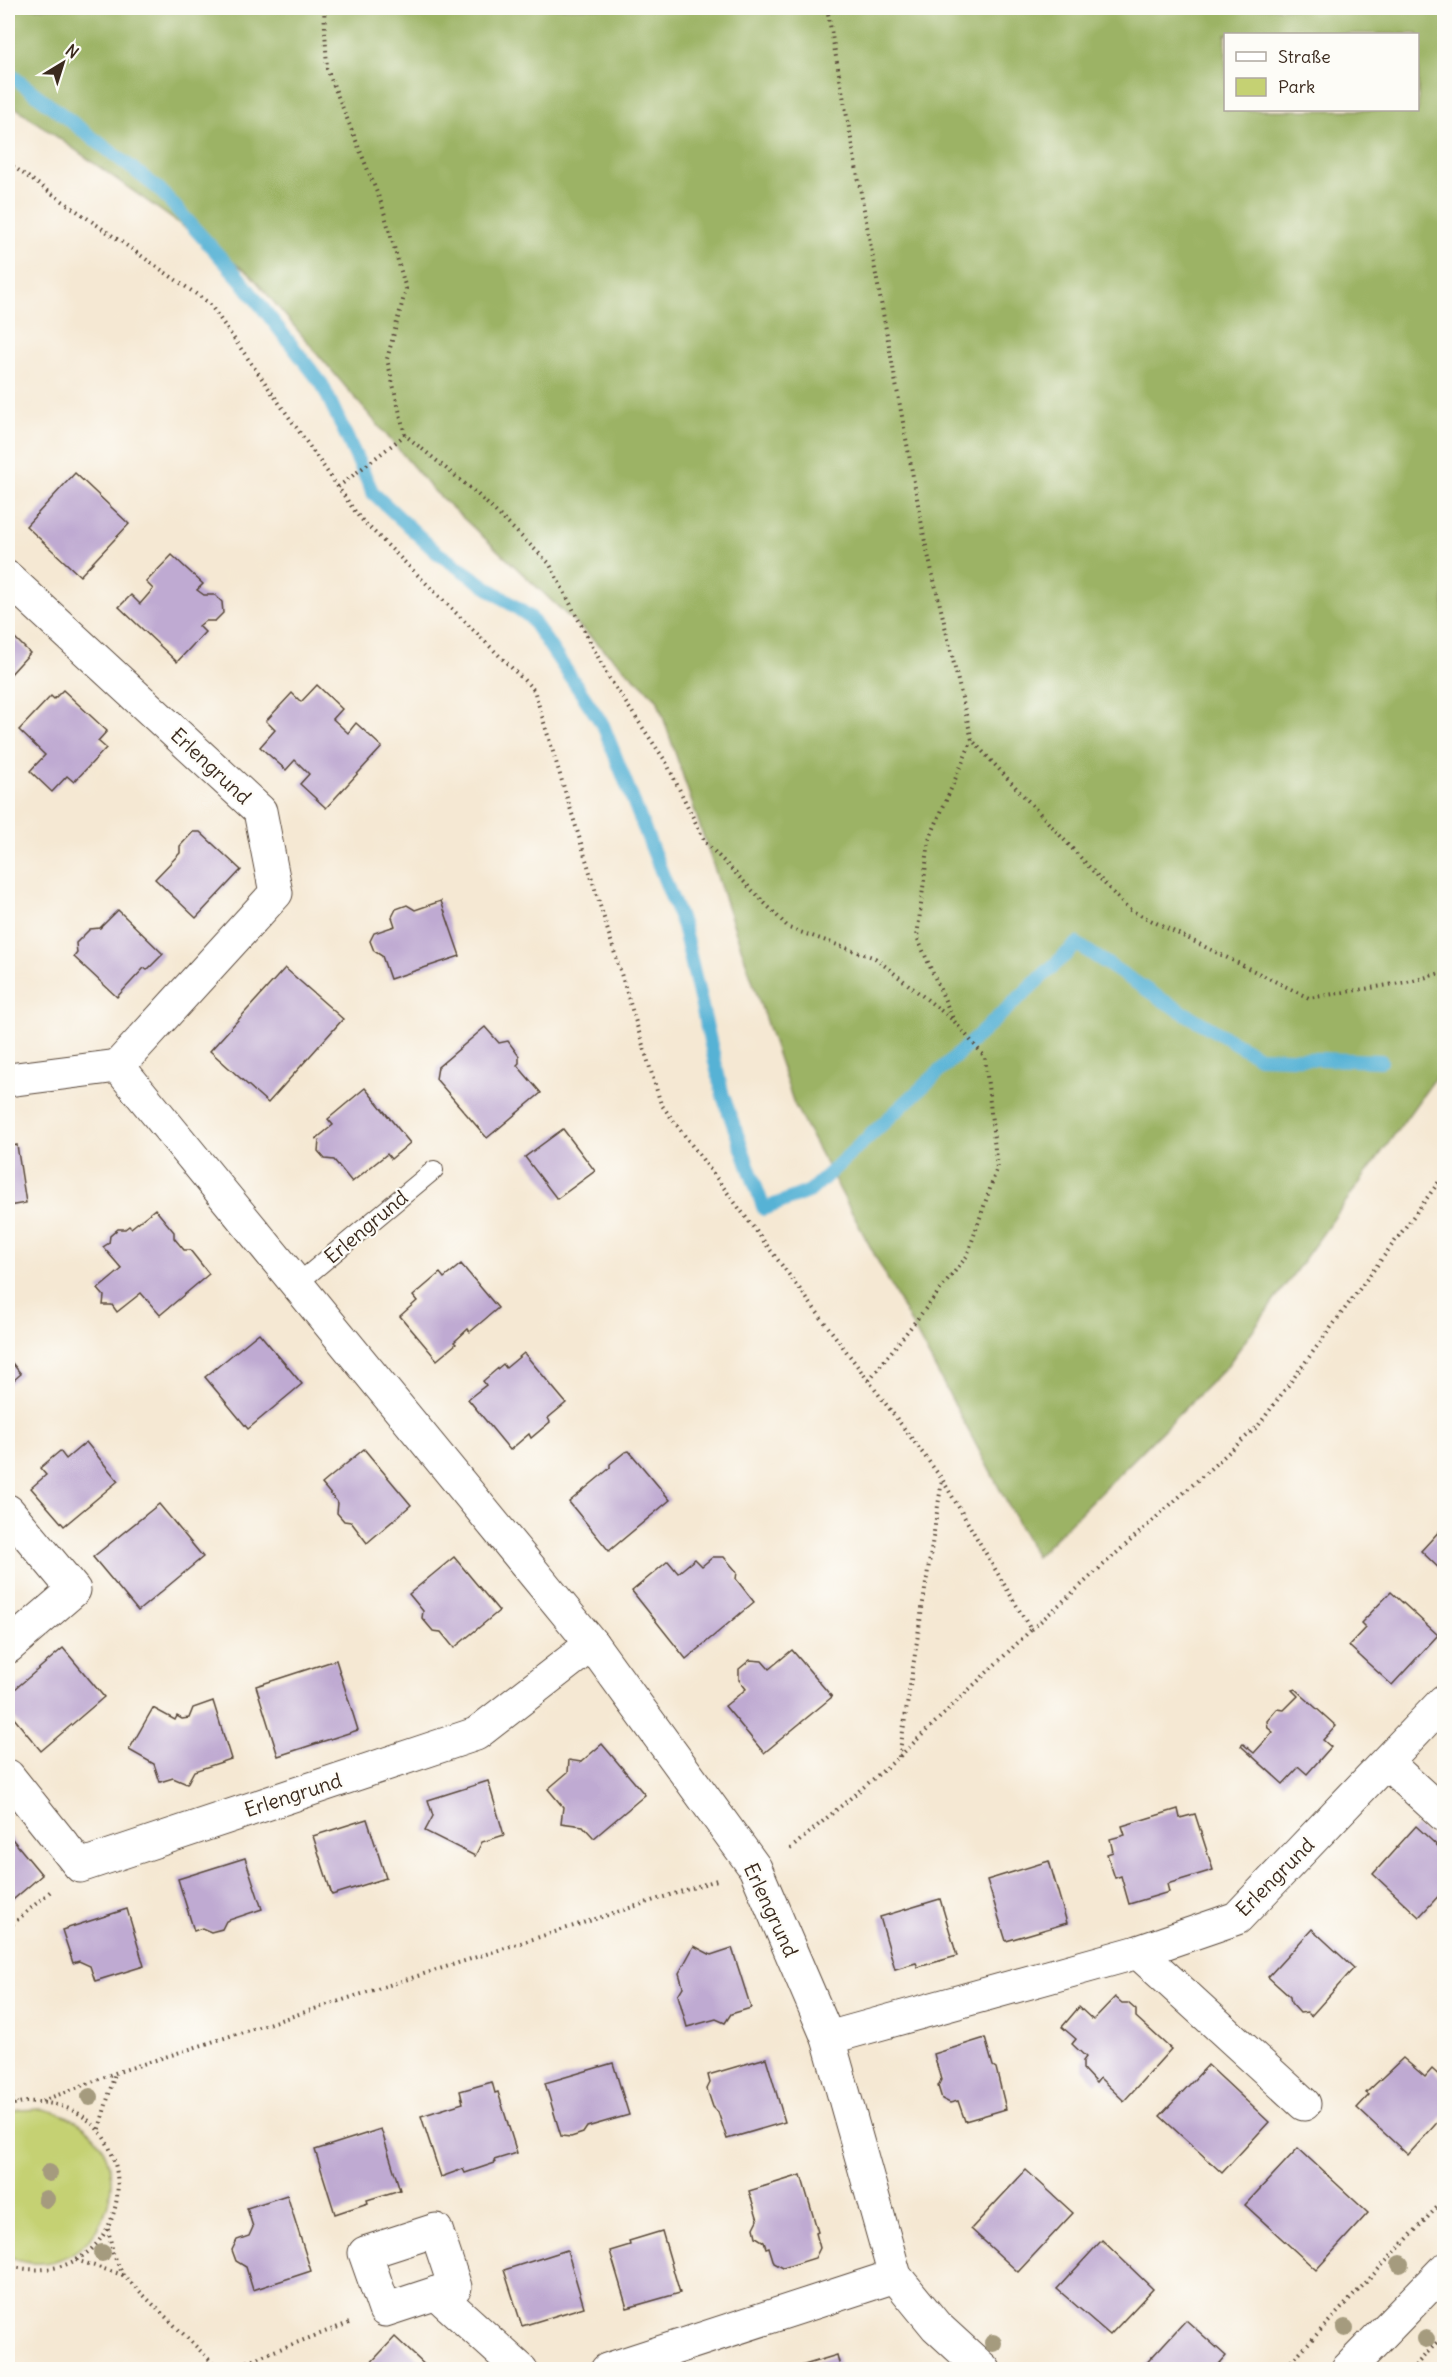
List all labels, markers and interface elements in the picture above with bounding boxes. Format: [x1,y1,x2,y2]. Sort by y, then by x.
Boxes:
north arrow [33,33,93,93]
legend [1224,33,1419,111]
text: N [62,40,83,62]
text: Straße [1278,45,1331,68]
text: Park [1278,75,1315,98]
street label: Erlengrund [166,722,257,809]
street label: Erlengrund [319,1184,413,1269]
street label: Erlengrund [241,1767,345,1822]
street label: Erlengrund [1230,1832,1319,1921]
street label: Erlengrund [739,1859,804,1961]

